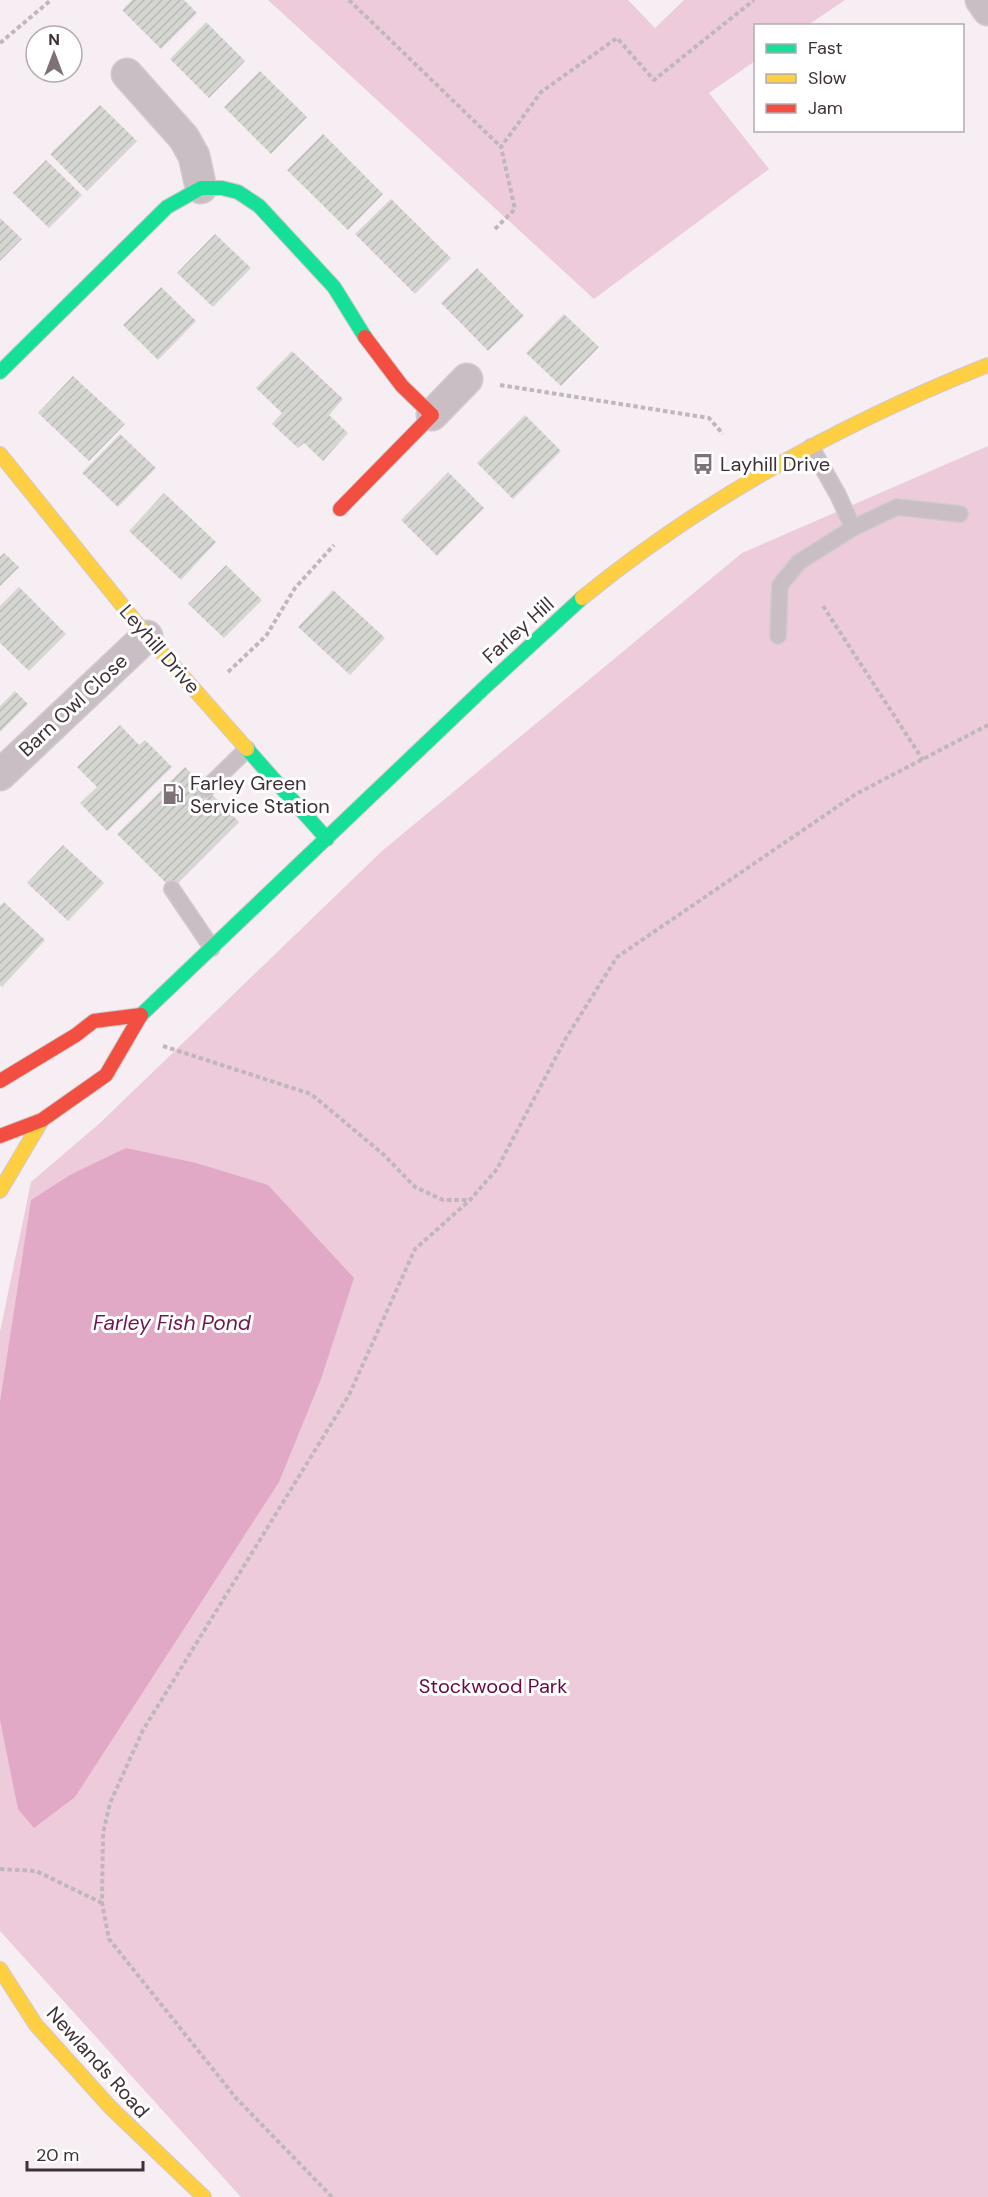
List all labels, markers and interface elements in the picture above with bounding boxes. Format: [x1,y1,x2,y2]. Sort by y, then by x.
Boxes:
north arrow [24,24,84,84]
legend [754,24,964,132]
text: N [48,29,60,50]
text: Fast [808,36,843,60]
text: Slow [808,66,847,90]
text: Jam [808,96,843,120]
place label: Layhill Drive [720,451,830,477]
bus stop icon: Layhill Drive [691,452,715,476]
street label: Farley Hill [477,591,559,669]
street label: Leyhill Drive [114,599,206,699]
street label: Barn Owl Close [13,648,133,762]
place label: Farley Green Service Station [190,770,330,819]
fuel station icon: Farley Green Service Station [161,782,185,806]
water label: Farley Fish Pond [93,1309,252,1337]
park label: Stockwood Park [419,1673,567,1699]
street label: Newlands Road [41,2001,155,2123]
scale bar [27,2134,142,2172]
text: 20 m [36,2143,79,2167]

